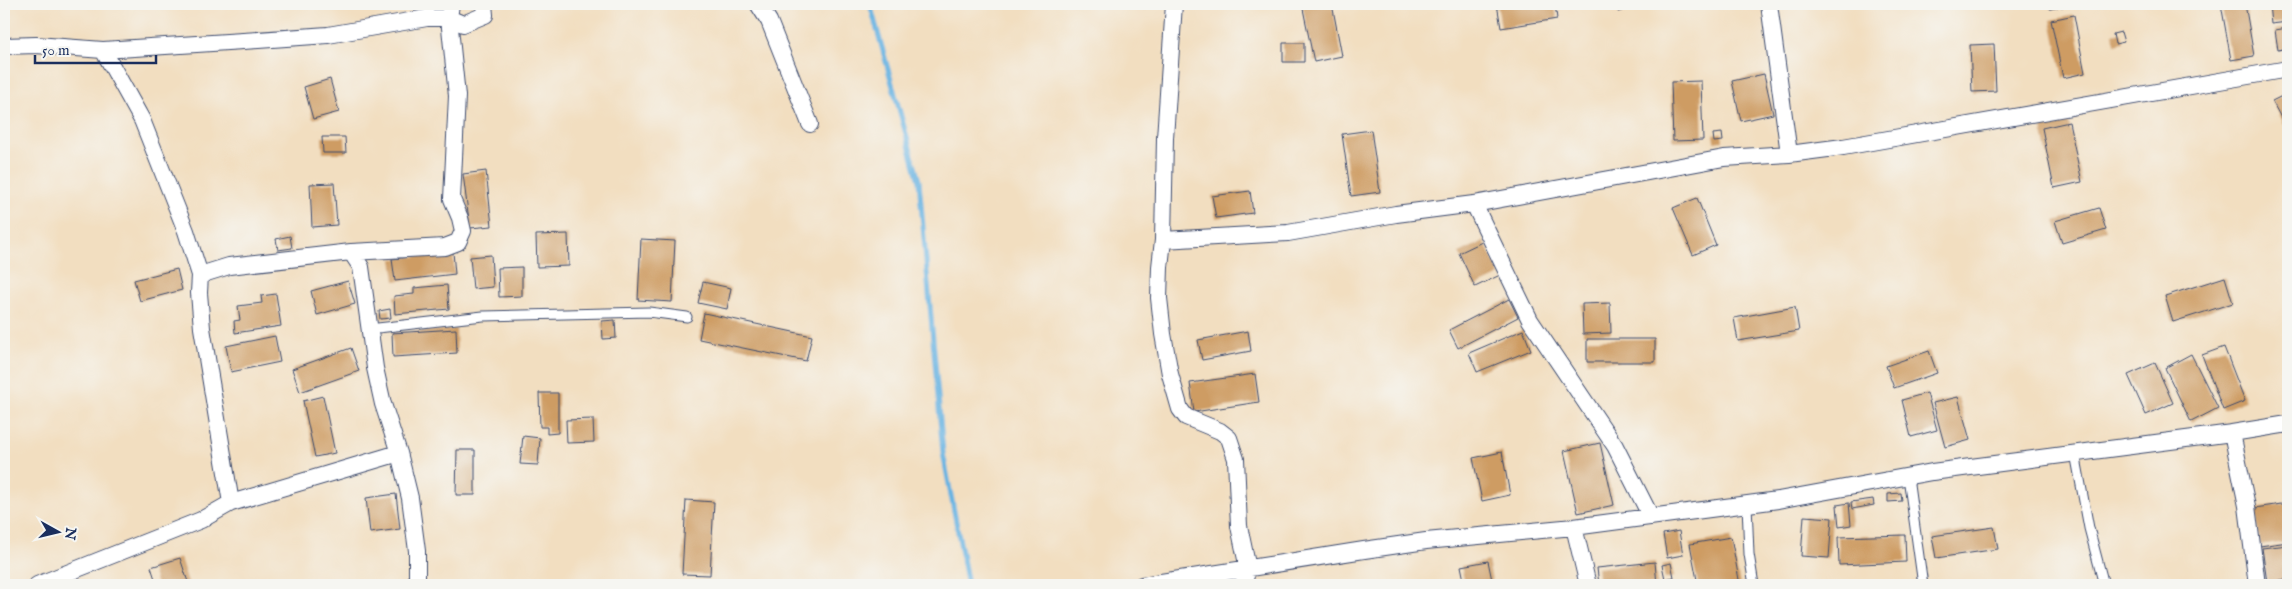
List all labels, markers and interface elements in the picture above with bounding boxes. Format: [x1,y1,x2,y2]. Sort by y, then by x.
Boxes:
scale bar [35,32,156,64]
text: 50 m [42,41,70,60]
north arrow [32,506,82,556]
text: N [60,525,80,541]

